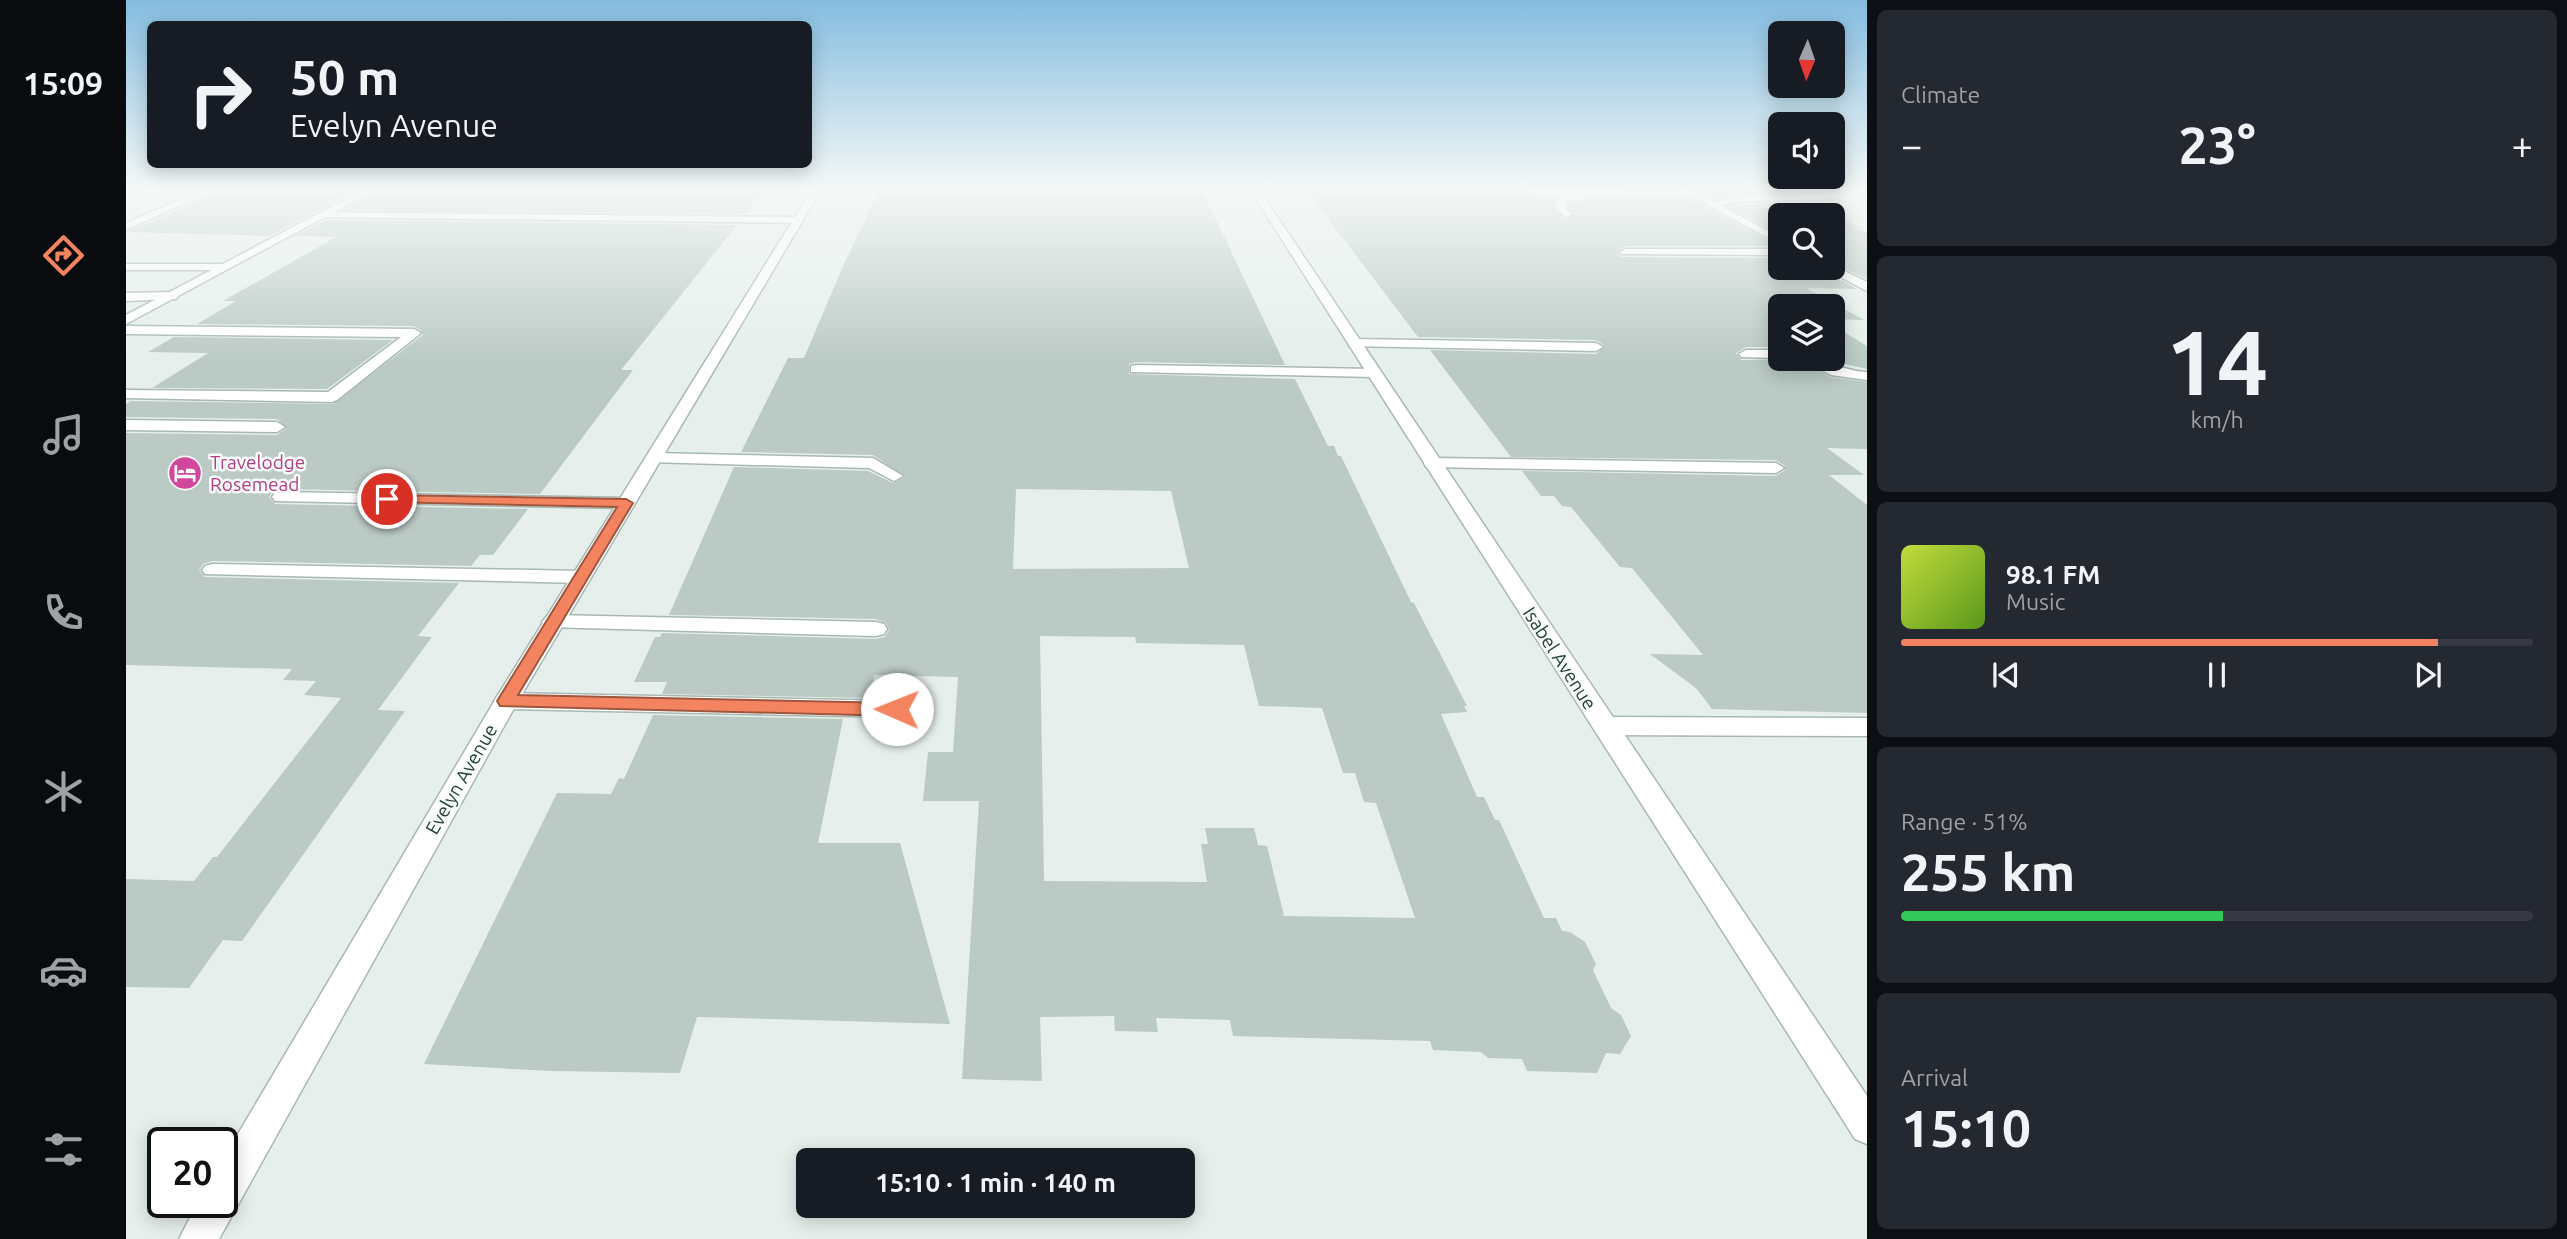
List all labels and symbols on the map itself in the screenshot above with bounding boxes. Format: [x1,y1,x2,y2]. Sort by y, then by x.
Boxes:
north arrow [1768,21,1844,98]
place label: Travelodge Rosemead [210,451,305,495]
hotel icon: Travelodge Rosemead [166,454,204,492]
pin [357,469,417,529]
street label: Isabel Avenue [1519,603,1601,713]
position arrow [860,672,934,746]
street label: Evelyn Avenue [421,720,501,838]
speed limit sign: 20 [147,1127,238,1218]

